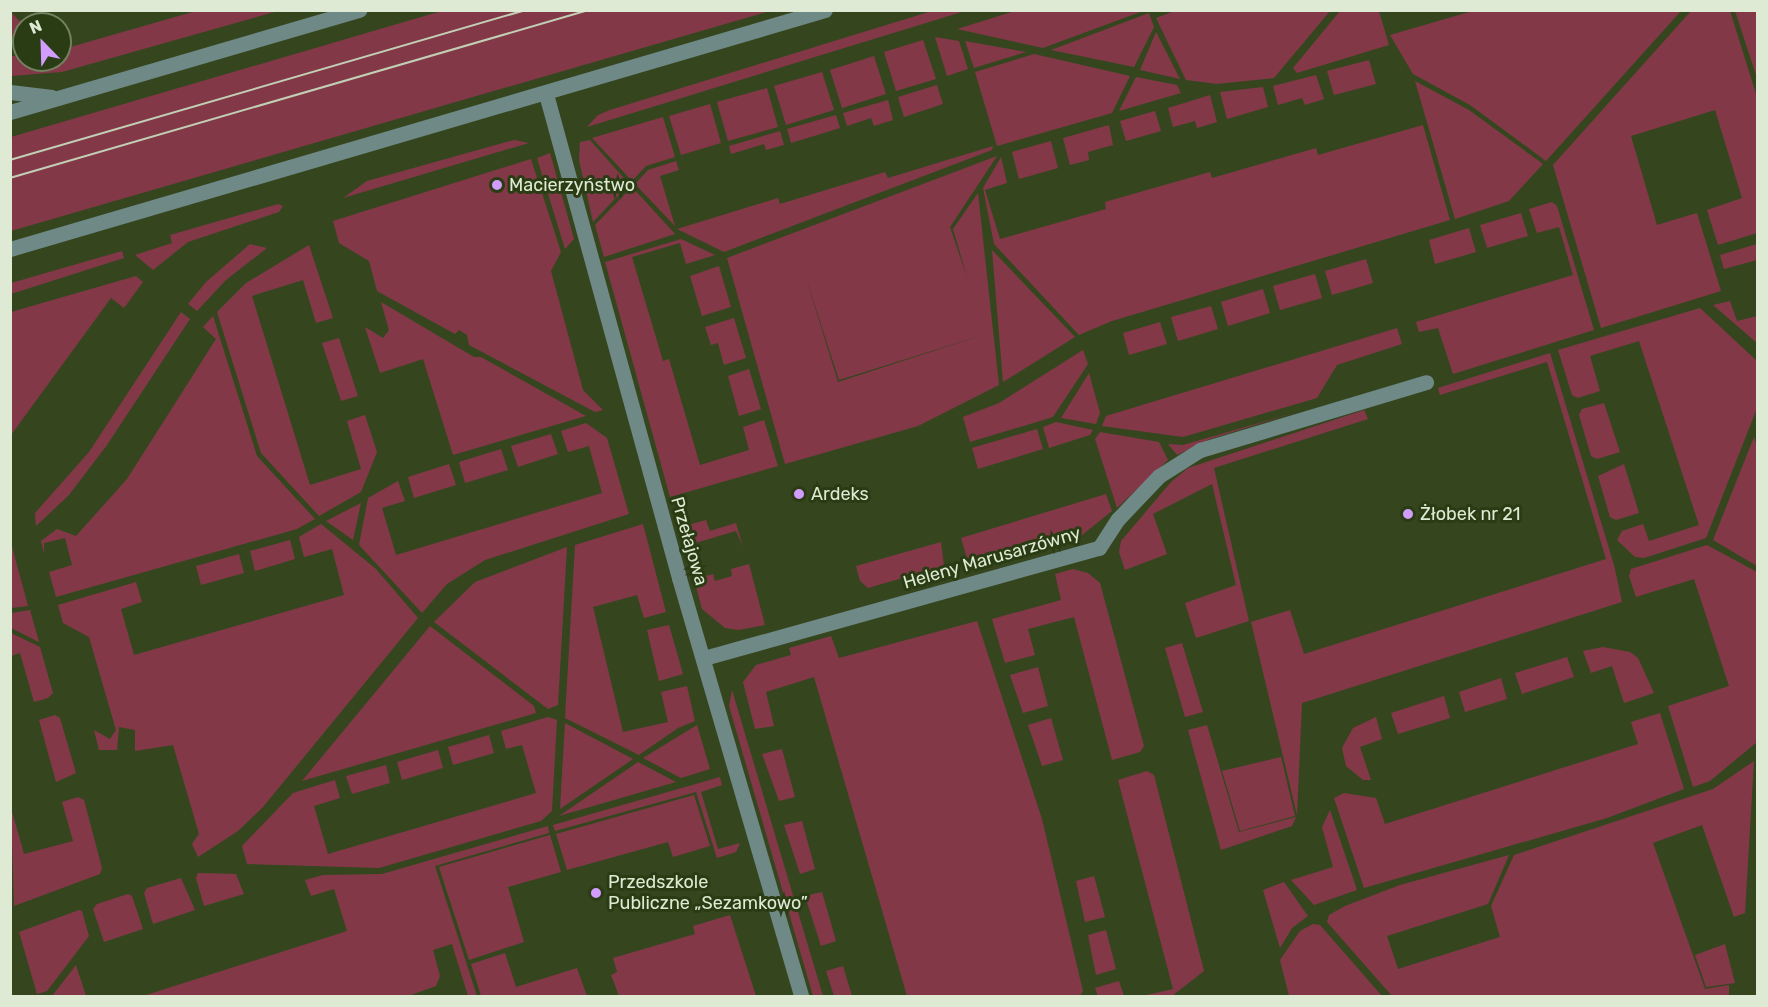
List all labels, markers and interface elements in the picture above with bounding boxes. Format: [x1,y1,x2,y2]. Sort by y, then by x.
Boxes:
north arrow [12,12,72,72]
text: N [27,16,45,38]
place label: Macierzyństwo [509,174,635,196]
marker: Macierzyństwo [490,178,504,192]
place label: Ardeks [811,483,869,505]
marker: Ardeks [792,487,806,501]
street label: Przełajowa [666,494,712,588]
place label: Żłobek nr 21 [1420,503,1521,525]
marker: Żłobek nr 21 [1401,507,1415,521]
street label: Heleny Marusarzówny [900,522,1084,594]
place label: Przedszkole Publiczne „Sezamkowo” [608,872,808,914]
marker: Przedszkole Publiczne „Sezamkowo” [589,886,603,900]

